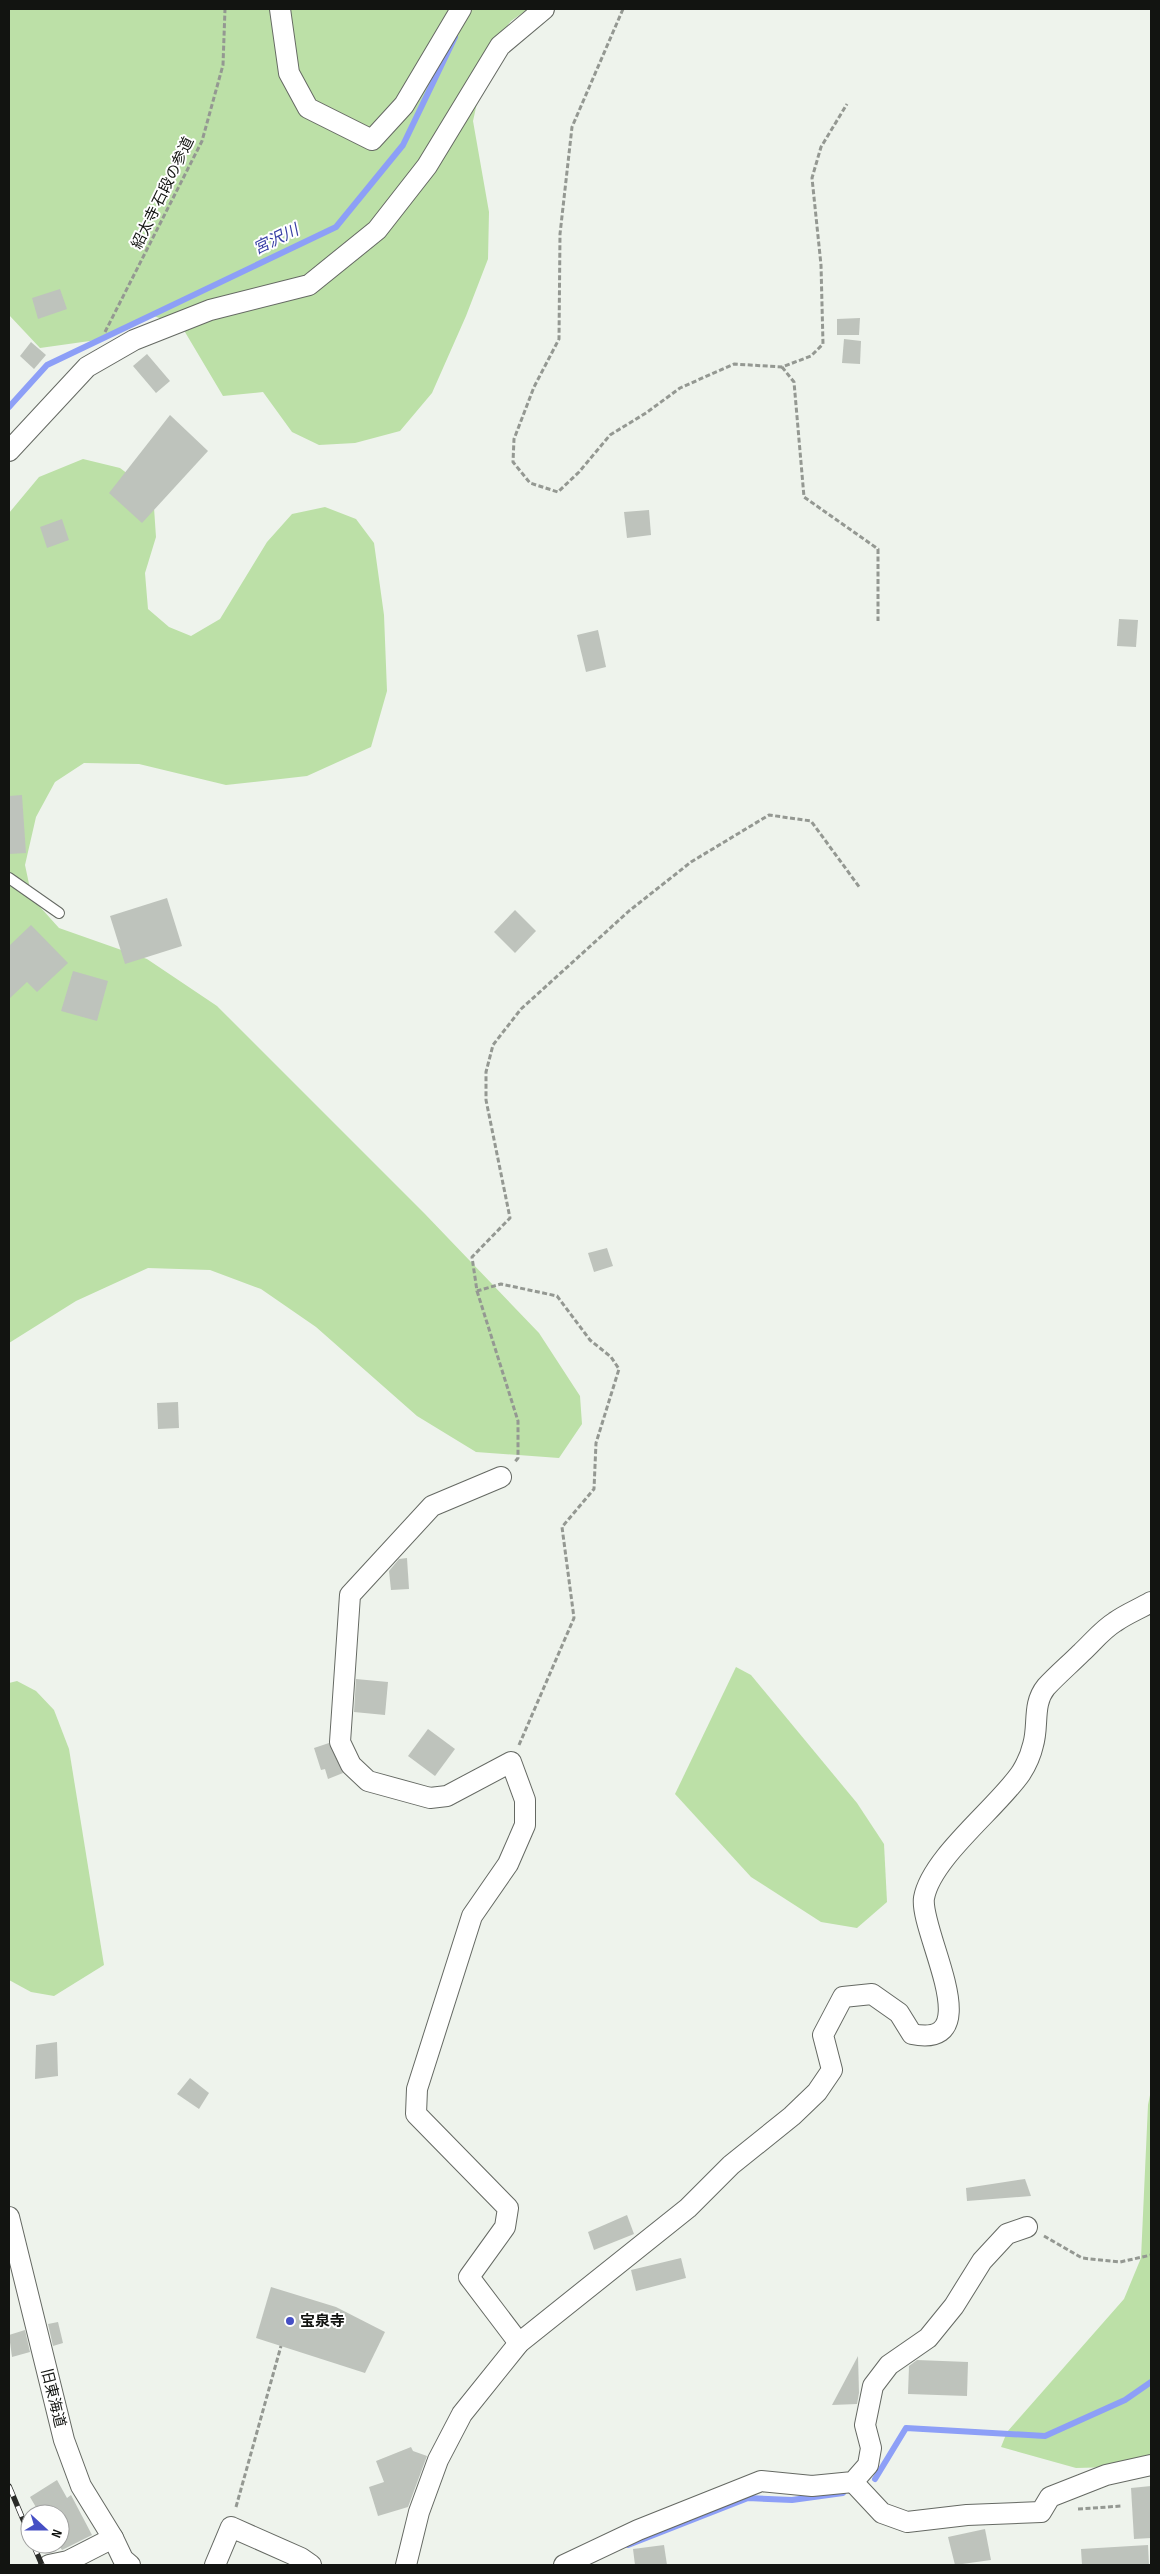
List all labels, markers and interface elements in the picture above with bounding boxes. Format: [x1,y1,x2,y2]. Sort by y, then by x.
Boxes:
street label: 紹太寺 石段の参道 [128,134,198,252]
water label: 宮沢川 [250,220,304,259]
place label: 宝泉寺 [300,2312,345,2331]
marker: 宝泉寺 [284,2315,296,2327]
street label: 旧東海道 [37,2367,69,2429]
north arrow [20,2504,70,2554]
text: N [47,2527,66,2540]

